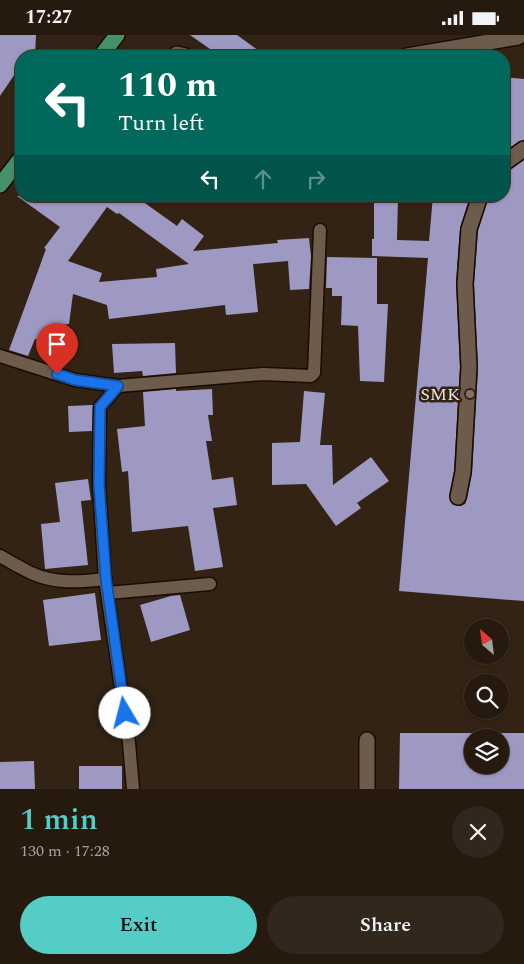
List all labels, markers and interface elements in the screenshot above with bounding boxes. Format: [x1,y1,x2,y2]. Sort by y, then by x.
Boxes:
text: 17:27 [25,3,73,32]
text: 110 m [118,59,217,112]
icon: left [35,70,100,135]
text: Turn left [118,107,204,140]
icon: left [196,165,224,193]
icon: ahead [249,165,277,193]
icon: right [302,165,330,193]
pin [36,323,78,374]
icon: arrive [43,330,71,358]
place label: SMK [420,381,460,408]
marker: SMK [464,388,476,400]
north arrow [464,619,509,664]
map controls [464,619,509,774]
button: search [464,674,509,719]
position arrow [98,686,150,738]
button: layers [464,729,509,774]
text: 1 min [20,797,98,843]
button: close [452,806,504,858]
text: 130 m · 17:28 [20,839,110,863]
button: Exit [20,896,257,954]
button: Share [267,896,504,954]

